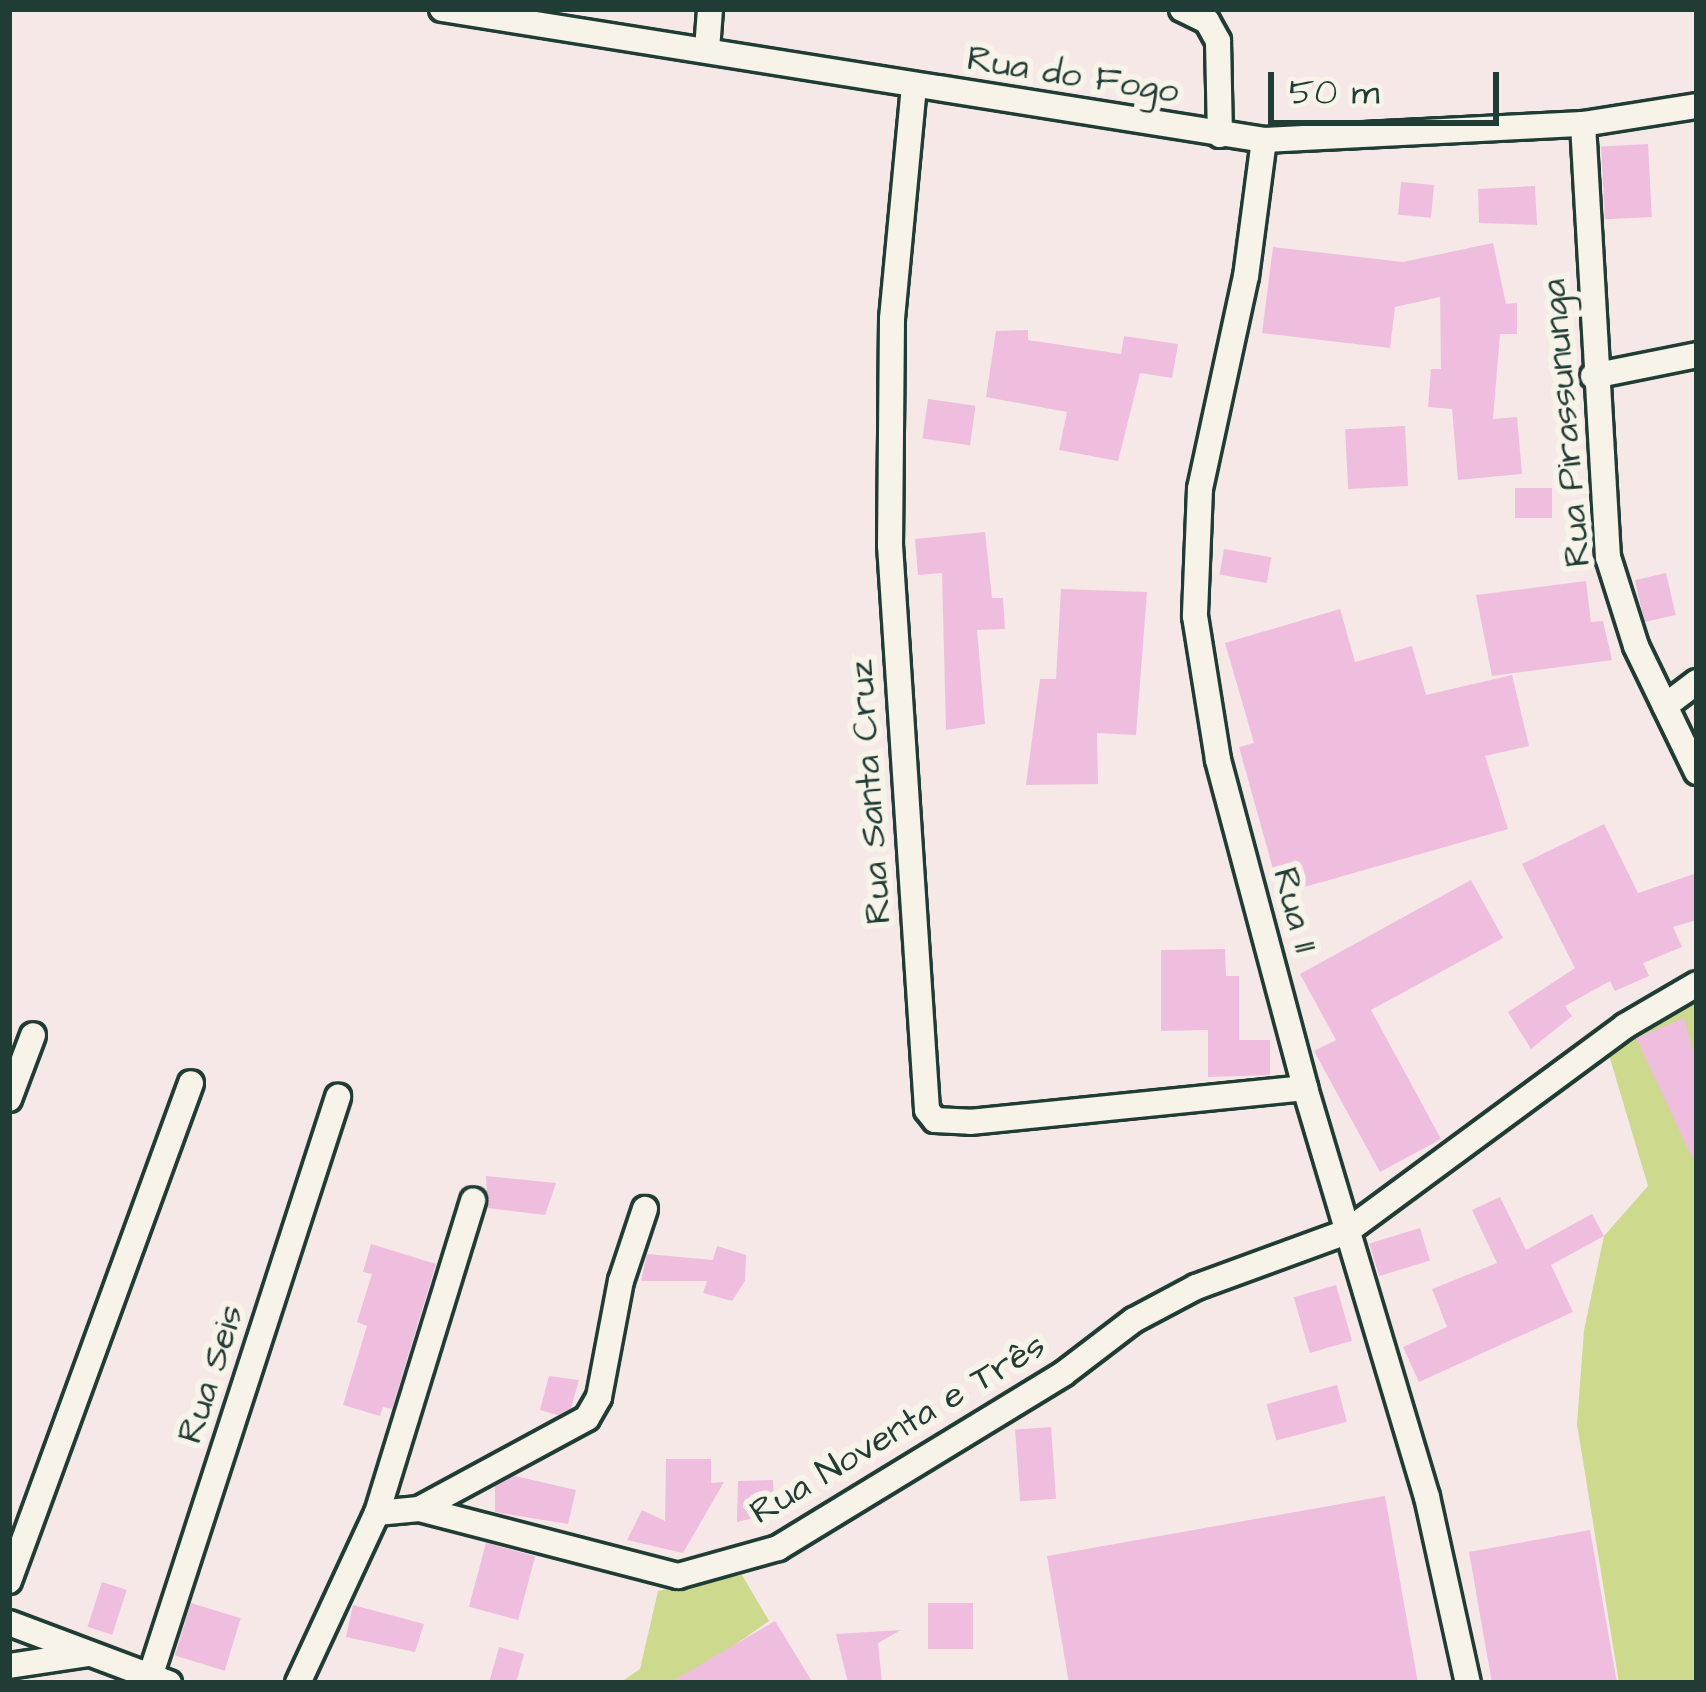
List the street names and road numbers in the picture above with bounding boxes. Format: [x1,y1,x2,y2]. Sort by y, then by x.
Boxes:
street label: Rua do Fogo [964,37,1182,113]
street label: Rua Pirassununga [1532,277,1600,569]
street label: Rua Santa Cruz [839,658,901,926]
street label: Rua 11 [1263,863,1327,957]
street label: Rua Seis [168,1299,254,1449]
street label: Rua Noventa e Três [743,1324,1053,1534]

